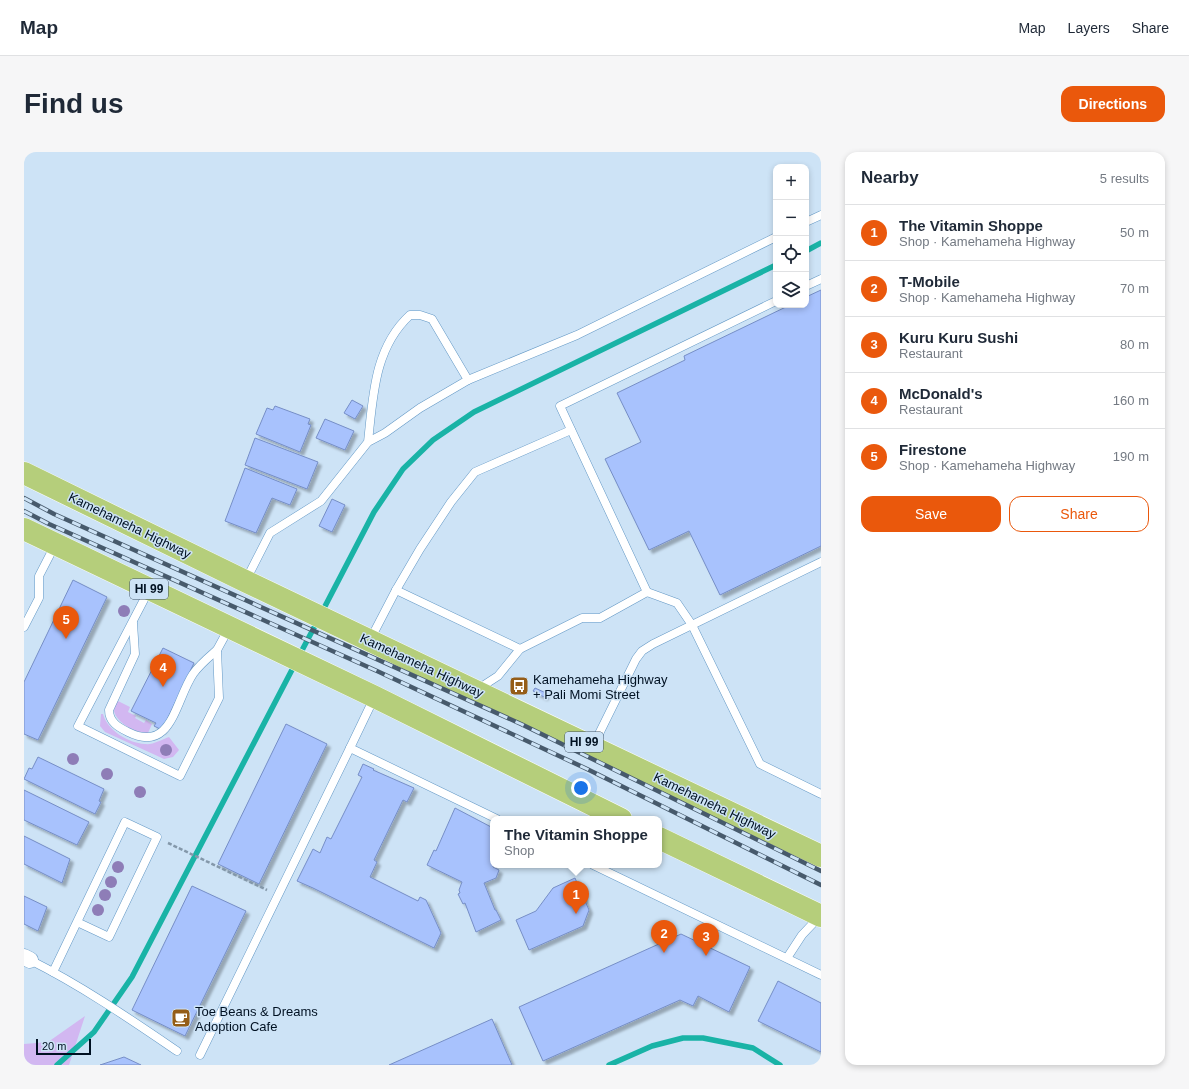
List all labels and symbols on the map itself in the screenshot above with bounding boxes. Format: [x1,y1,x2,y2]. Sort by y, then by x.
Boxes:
street label: Kamehameha Highway [66,489,194,562]
road number: HI 99 [130,579,168,599]
pin: 5 [53,606,79,639]
street label: Kamehameha Highway [358,630,486,701]
pin: 4 [150,654,176,687]
place label: Kamehameha Highway + Pali Momi Street [533,672,668,702]
bus stop icon: Kamehameha Highway + Pali Momi Street [508,675,530,697]
road number: HI 99 [565,732,603,752]
street label: Kamehameha Highway [651,769,779,842]
your location [571,778,591,798]
pin: 1 [563,881,589,914]
pin: 2 [651,920,677,953]
pin: 3 [693,923,719,956]
place label: Toe Beans & Dreams Adoption Cafe [195,1004,318,1034]
cafe icon: Toe Beans & Dreams Adoption Cafe [170,1007,192,1029]
scale bar [36,1037,91,1056]

